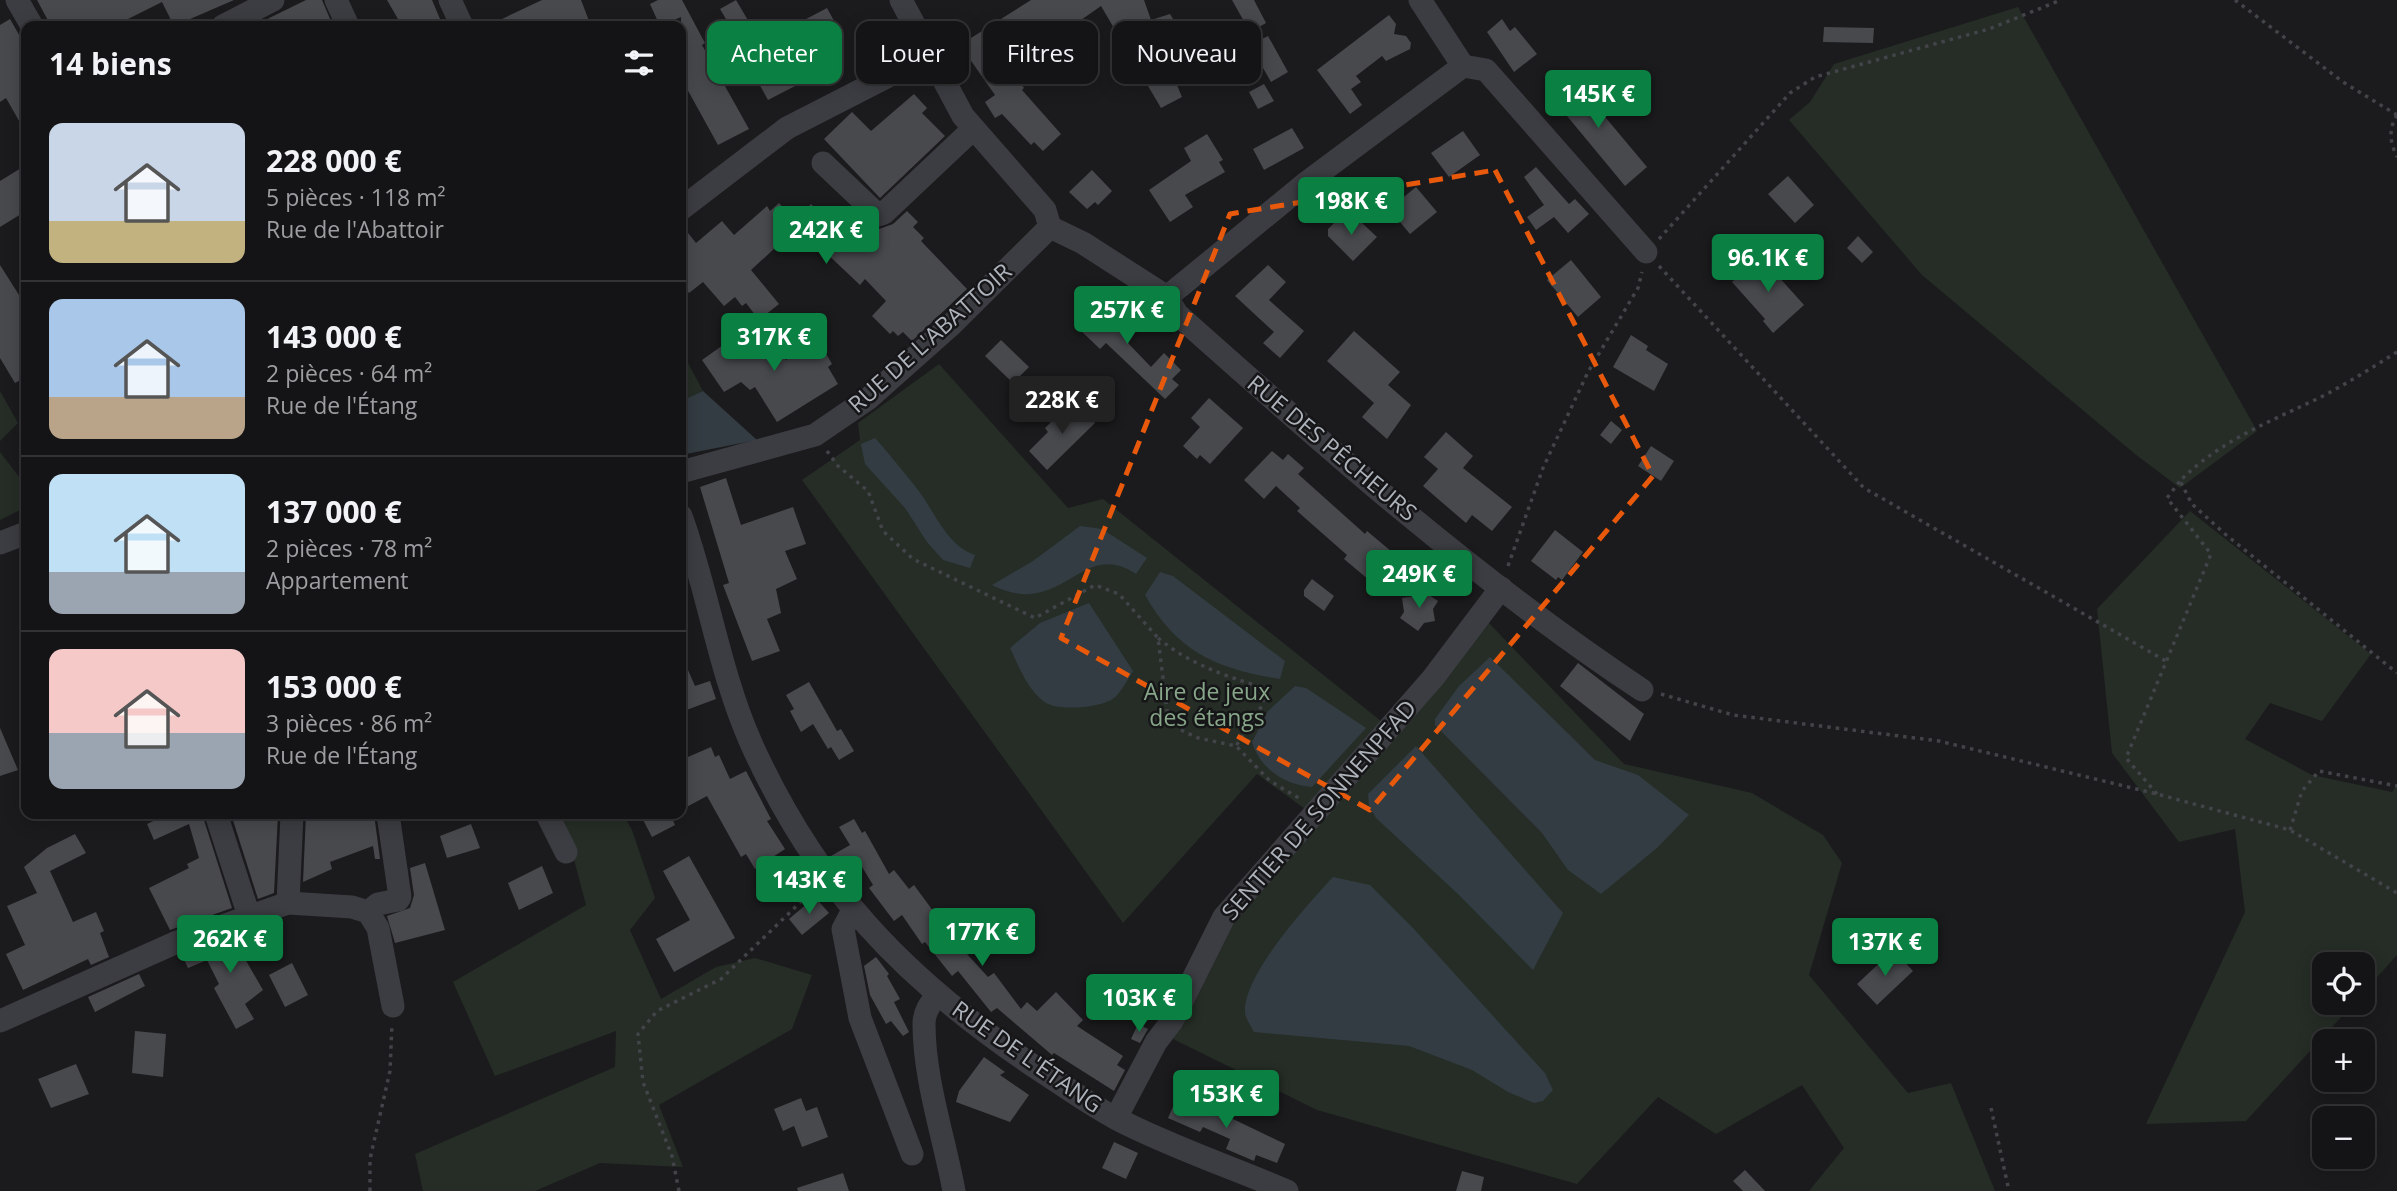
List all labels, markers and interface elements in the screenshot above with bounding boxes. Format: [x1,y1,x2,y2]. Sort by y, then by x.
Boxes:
chip: Acheter [707,21,842,84]
chip: Louer [856,21,969,84]
chip: Filtres [983,21,1098,84]
chip: Nouveau [1112,21,1261,84]
text: 14 biens [49,43,172,84]
icon: filters [620,44,658,82]
pin: 145K € [1541,71,1655,130]
text: 145K € [1561,77,1635,109]
text: 228 000 € [266,140,402,181]
icon: home [105,151,189,235]
pin: 198K € [1294,177,1408,237]
text: 5 pièces · 118 m² [266,181,446,213]
text: 198K € [1314,184,1388,216]
pin: 242K € [769,206,883,266]
text: Rue de l'Abattoir [266,213,444,245]
text: 242K € [789,213,863,245]
pin: 96.1K € [1703,234,1833,294]
text: 96.1K € [1728,241,1808,273]
street label: RUE DE L'ABATTOIR [841,255,1018,419]
pin: 257K € [1070,286,1184,346]
text: 257K € [1090,293,1164,325]
pin: 317K € [717,314,831,373]
text: 143 000 € [266,316,402,357]
text: 317K € [737,320,811,352]
icon: home [105,327,189,411]
text: 2 pièces · 64 m² [266,357,432,389]
street label: RUE DES PÊCHEURS [1241,367,1424,528]
pin: 228K € [1005,376,1119,436]
text: 228K € [1025,383,1099,415]
text: Rue de l'Étang [266,389,417,421]
text: 137 000 € [266,491,402,532]
icon: home [105,502,189,586]
text: 2 pièces · 78 m² [266,532,432,564]
pin: 249K € [1362,550,1476,610]
text: 249K € [1382,557,1456,589]
text: Appartement [266,564,409,596]
text: 153 000 € [266,666,402,707]
park label: Aire de jeux des étangs [1144,675,1270,733]
icon: home [105,677,189,761]
street label: SENTIER DE SONNENPFAD [1214,692,1423,926]
text: 3 pièces · 86 m² [266,707,432,739]
text: Rue de l'Étang [266,739,417,771]
pin: 143K € [752,856,866,916]
text: 143K € [772,863,846,895]
pin: 177K € [925,908,1039,968]
text: 177K € [945,915,1019,947]
pin: 262K € [173,916,287,975]
pin: 137K € [1828,918,1942,978]
text: 262K € [193,922,267,954]
text: 137K € [1848,925,1922,957]
map controls [2312,952,2375,1169]
button: locate [2312,952,2375,1015]
pin: 103K € [1082,974,1196,1034]
text: 103K € [1102,981,1176,1013]
street label: RUE DE L'ÉTANG [946,993,1109,1120]
button: + [2312,1029,2375,1092]
pin: 153K € [1169,1070,1283,1130]
text: 153K € [1189,1077,1263,1109]
button: − [2312,1106,2375,1169]

